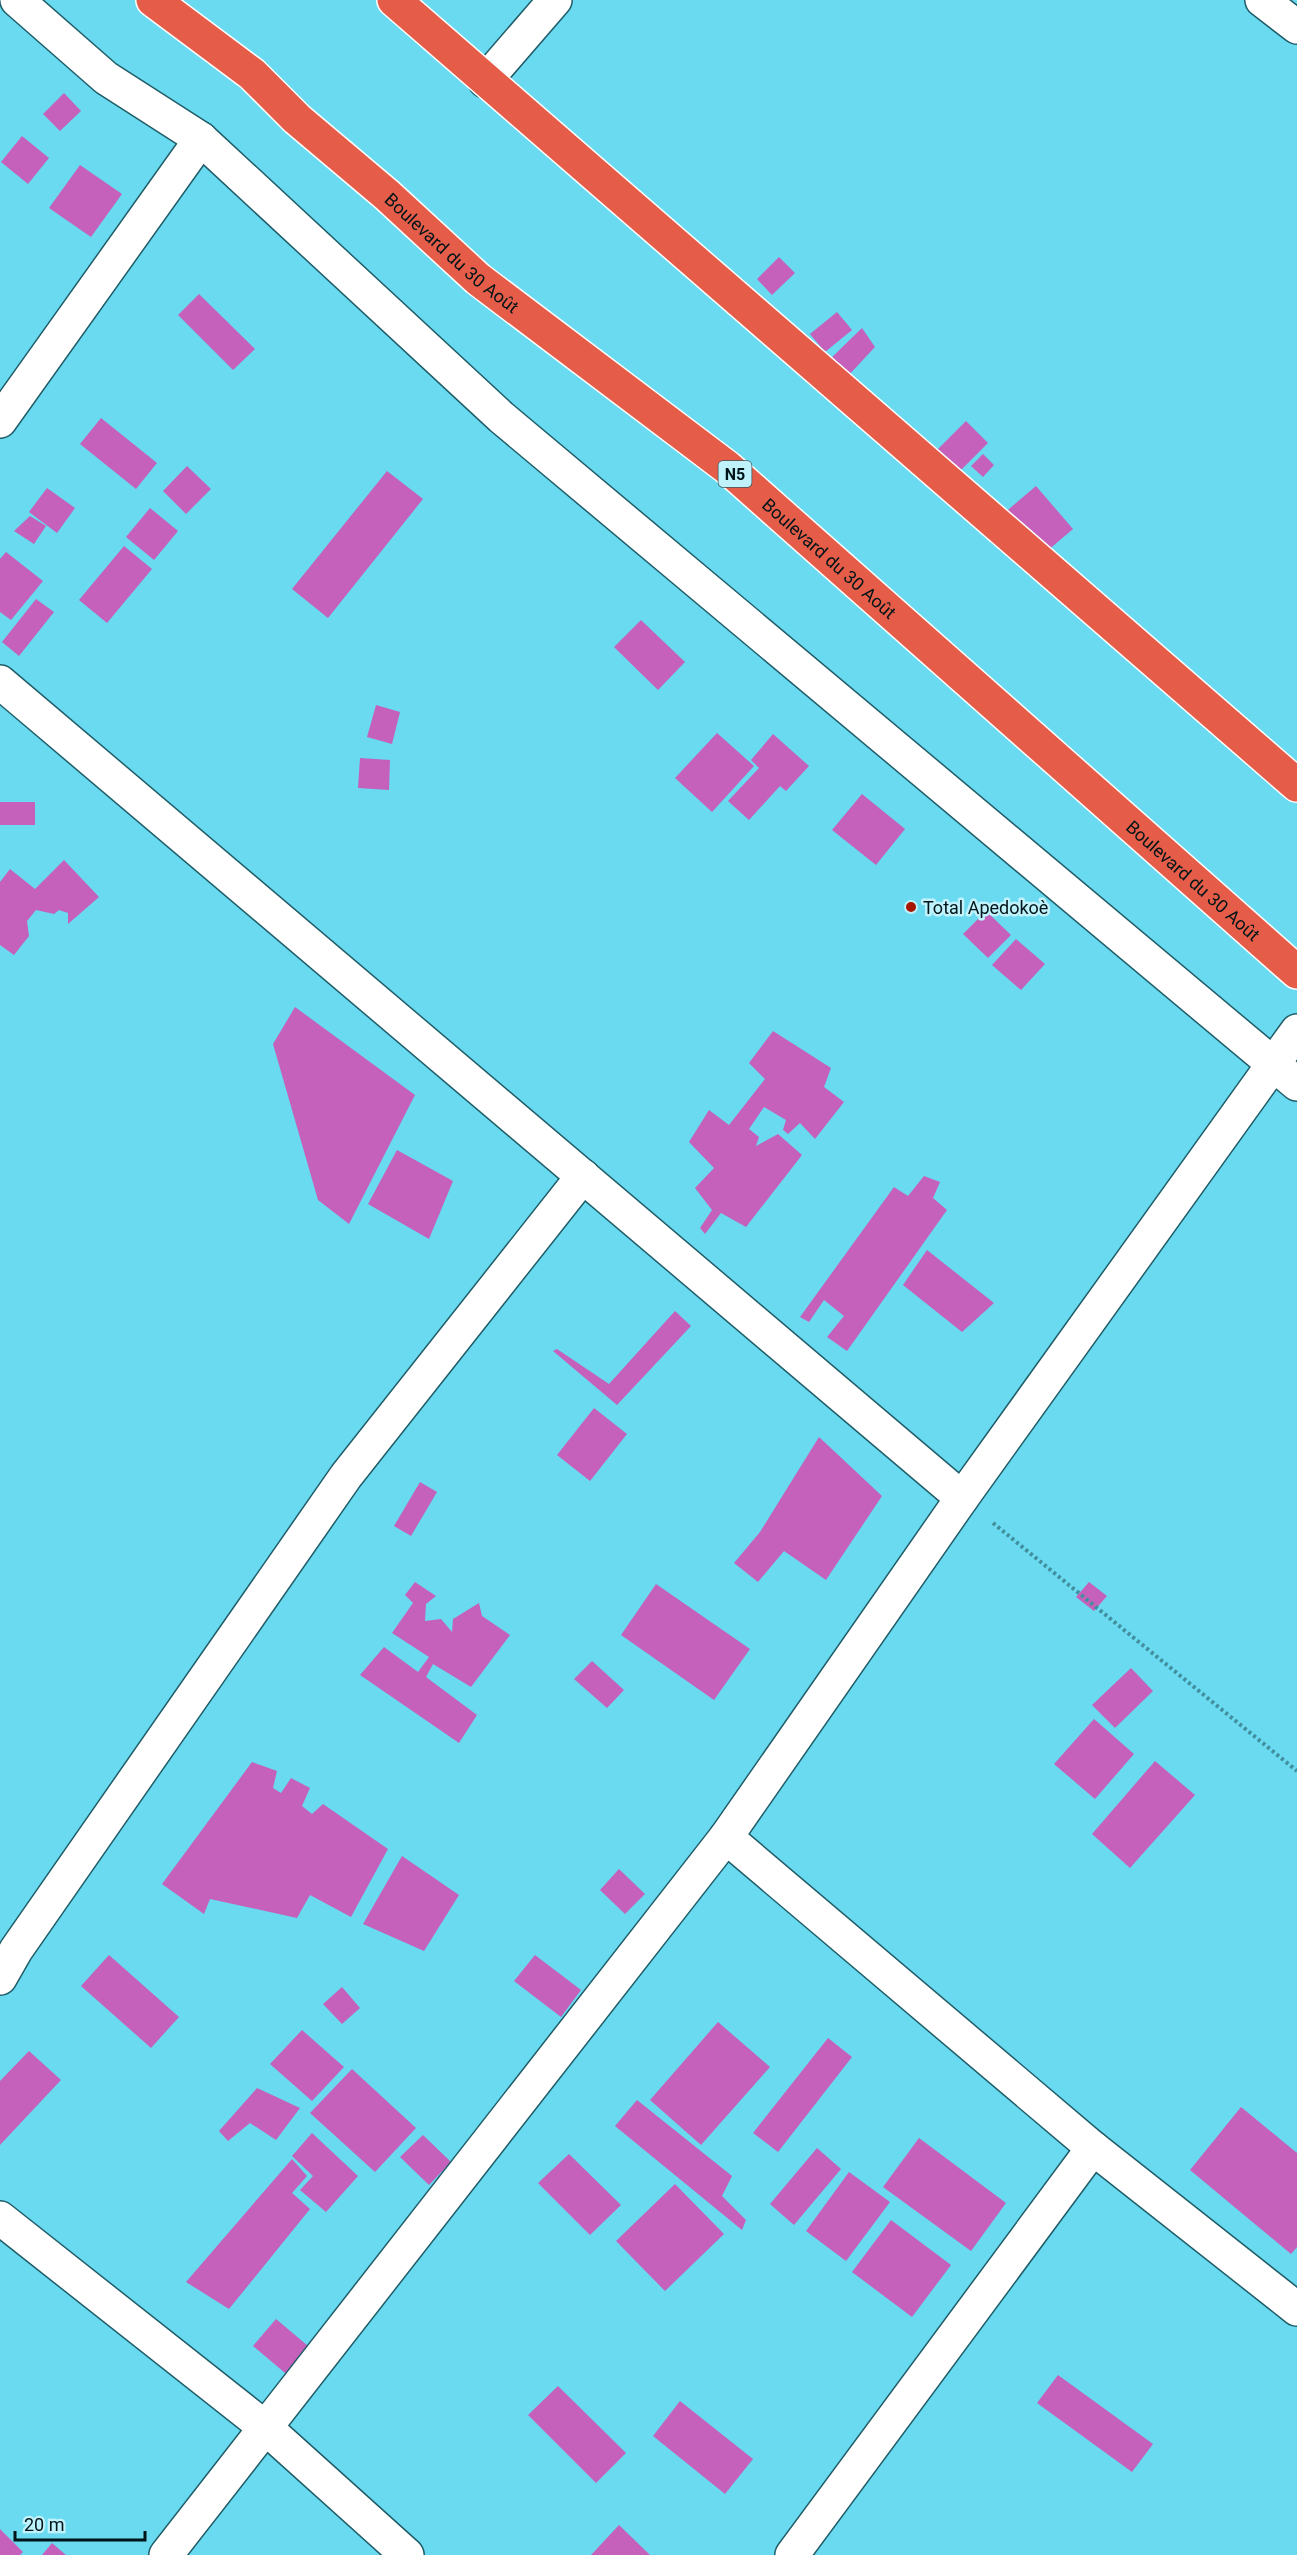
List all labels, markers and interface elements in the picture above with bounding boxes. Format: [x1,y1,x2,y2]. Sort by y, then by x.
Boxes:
street label: Boulevard du 30 Août [381,188,523,317]
road number: N5 [718,461,752,487]
street label: Boulevard du 30 Août [759,493,901,623]
street label: Boulevard du 30 Août [1122,816,1265,945]
place label: Total Apedokoè [923,897,1048,918]
marker: Total Apedokoè [904,900,918,914]
scale bar [15,2504,146,2542]
text: 20 m [24,2514,64,2535]

